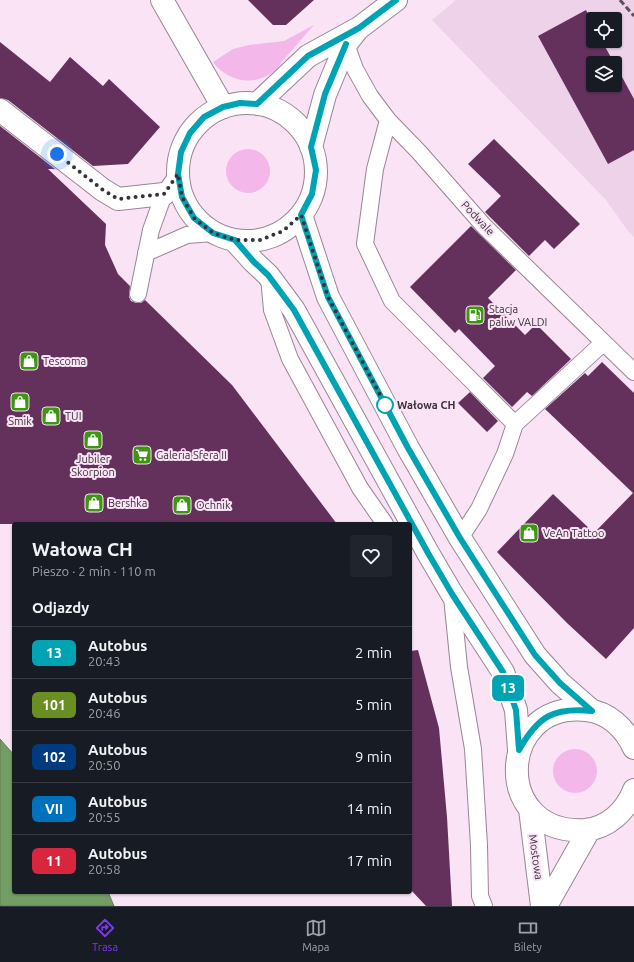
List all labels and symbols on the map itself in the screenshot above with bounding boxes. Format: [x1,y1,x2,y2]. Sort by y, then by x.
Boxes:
your location [47,144,67,164]
street label: Podwale [459,198,497,238]
place label: Stacja paliw VALDI [489,303,547,328]
fuel station icon: Stacja paliw VALDI [464,304,486,326]
shop icon: Tescoma [18,350,40,372]
place label: Tescoma [43,355,86,367]
shop icon: Smik [9,391,31,413]
marker: Wałowa CH [376,396,394,414]
place label: Wałowa CH [397,399,455,411]
shop icon: TUI [40,405,62,427]
place label: TUI [65,410,81,422]
place label: Smik [8,415,32,427]
shop icon: Jubiler Skorpion [82,429,104,451]
supermarket icon: Galeria Sfera II [131,444,153,466]
place label: Galeria Sfera II [156,449,227,461]
place label: Jubiler Skorpion [71,453,115,478]
shop icon: Bershka [83,492,105,514]
shop icon: Ochnik [171,494,193,516]
place label: Bershka [108,497,147,509]
place label: Ochnik [196,499,231,511]
shop icon: VeAn Tattoo [518,522,540,544]
place label: VeAn Tattoo [543,527,604,539]
line badge: 13 [490,675,526,701]
street label: Mostowa [527,834,545,880]

